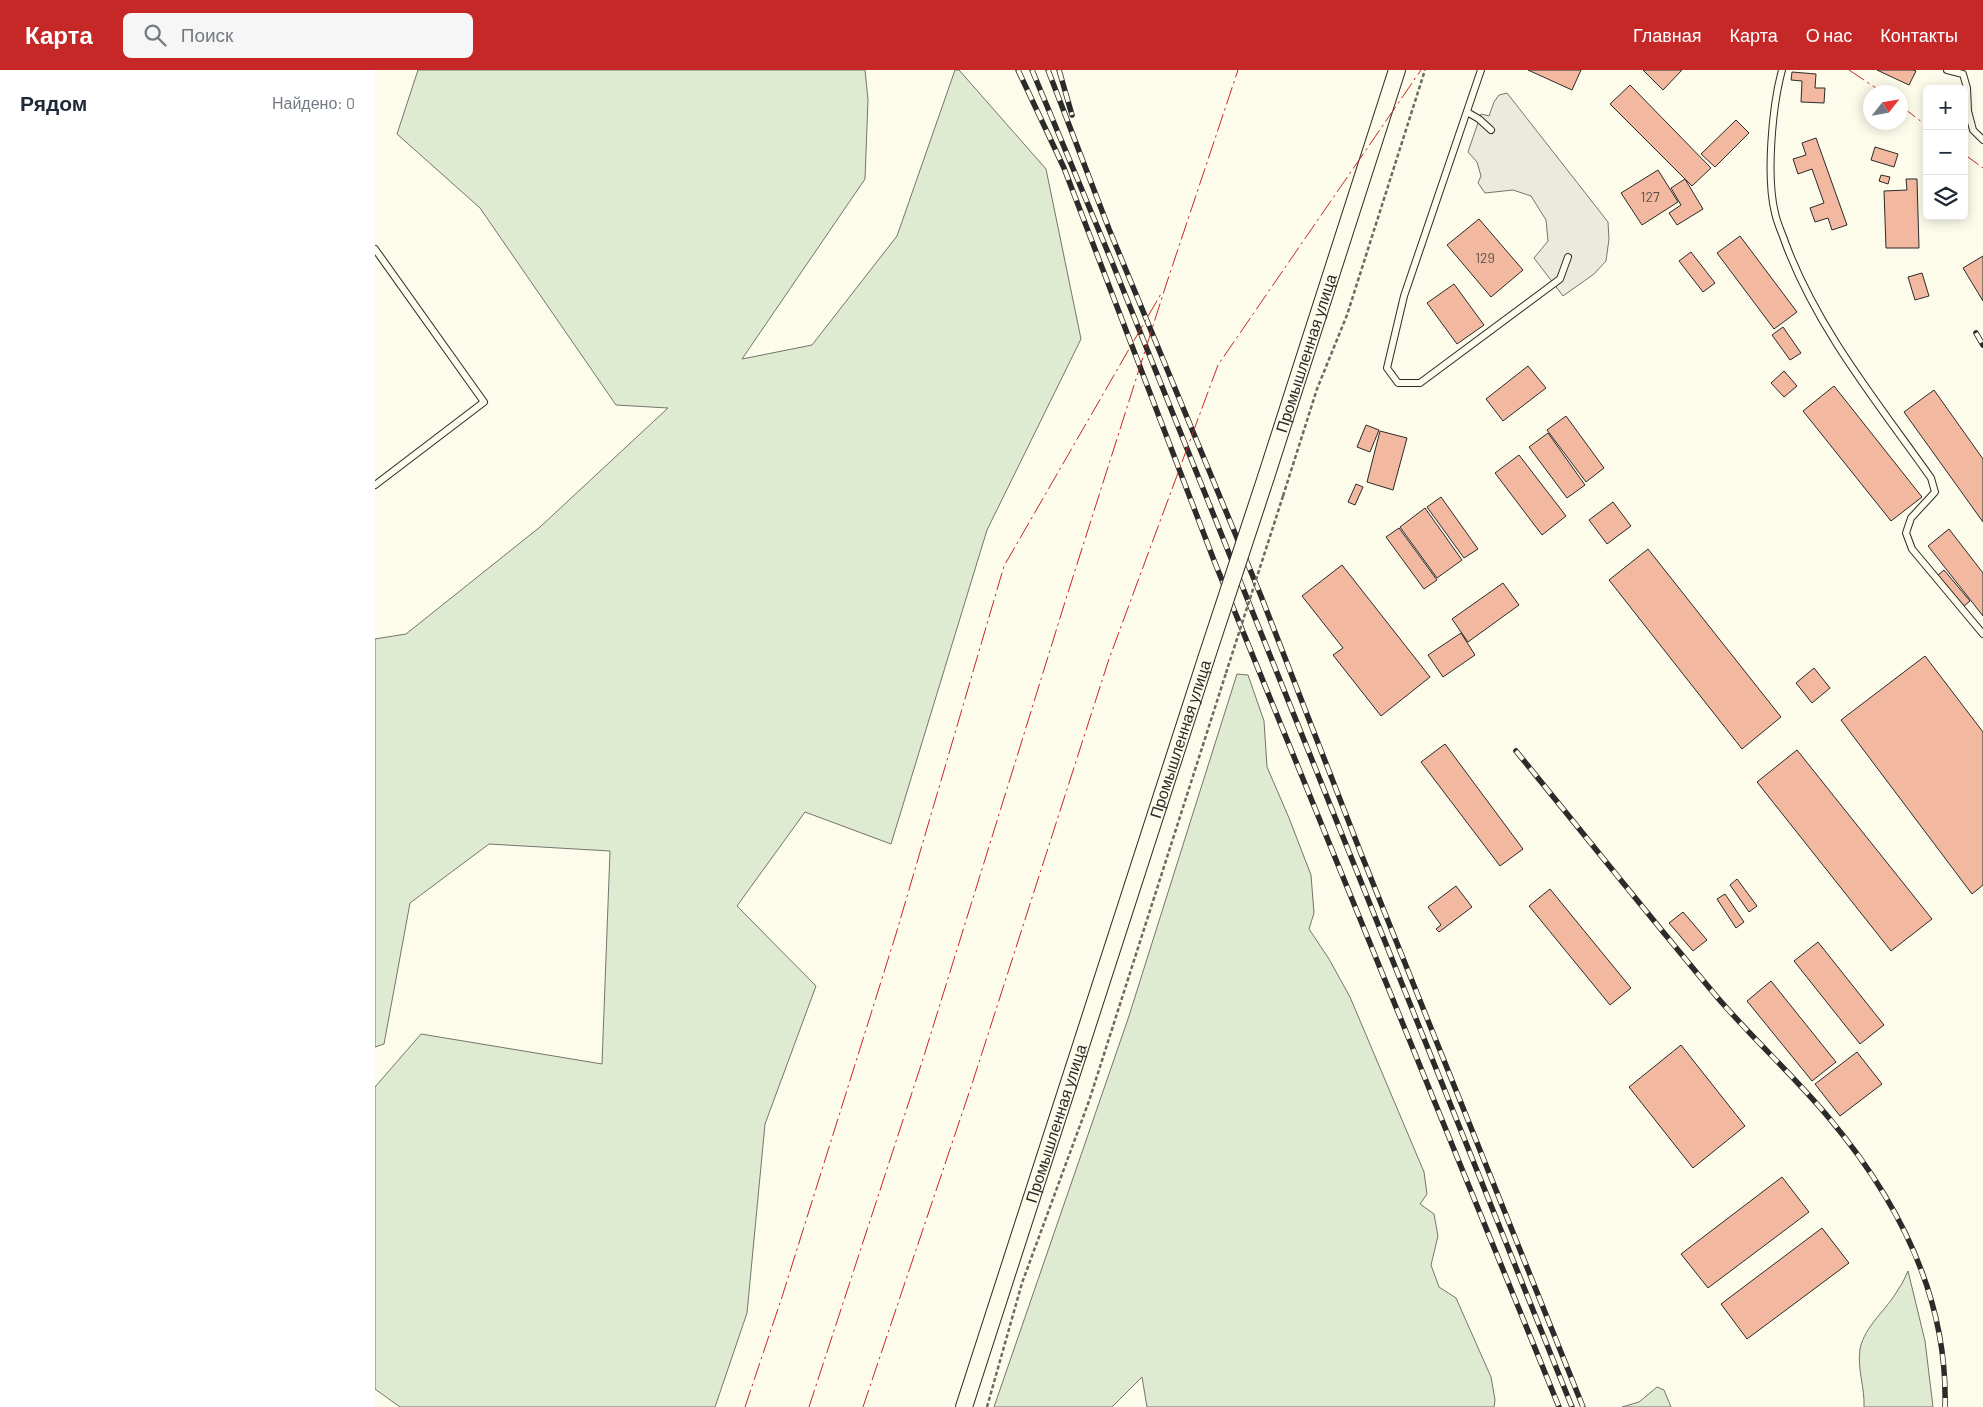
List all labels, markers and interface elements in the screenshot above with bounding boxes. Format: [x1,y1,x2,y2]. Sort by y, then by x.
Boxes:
search box [123,13,473,58]
text: Карта [25,20,93,49]
icon: search [141,21,169,49]
text: Поиск [181,23,233,46]
text: Главная [1633,24,1702,46]
text: Карта [1730,24,1778,46]
text: О нас [1806,24,1852,46]
text: Контакты [1880,24,1958,46]
north arrow [1863,85,1908,130]
map controls [1923,85,1968,220]
button: + [1923,85,1968,130]
text: Рядом [20,90,87,115]
text: Найдено: 0 [272,93,355,112]
button: − [1923,130,1968,175]
button: layers [1923,175,1968,220]
house number: 127 [1640,188,1660,205]
house number: 129 [1475,249,1495,266]
street label: Промышленная улица [1271,271,1340,435]
street label: Промышленная улица [1145,657,1214,821]
street label: Промышленная улица [1021,1042,1090,1205]

